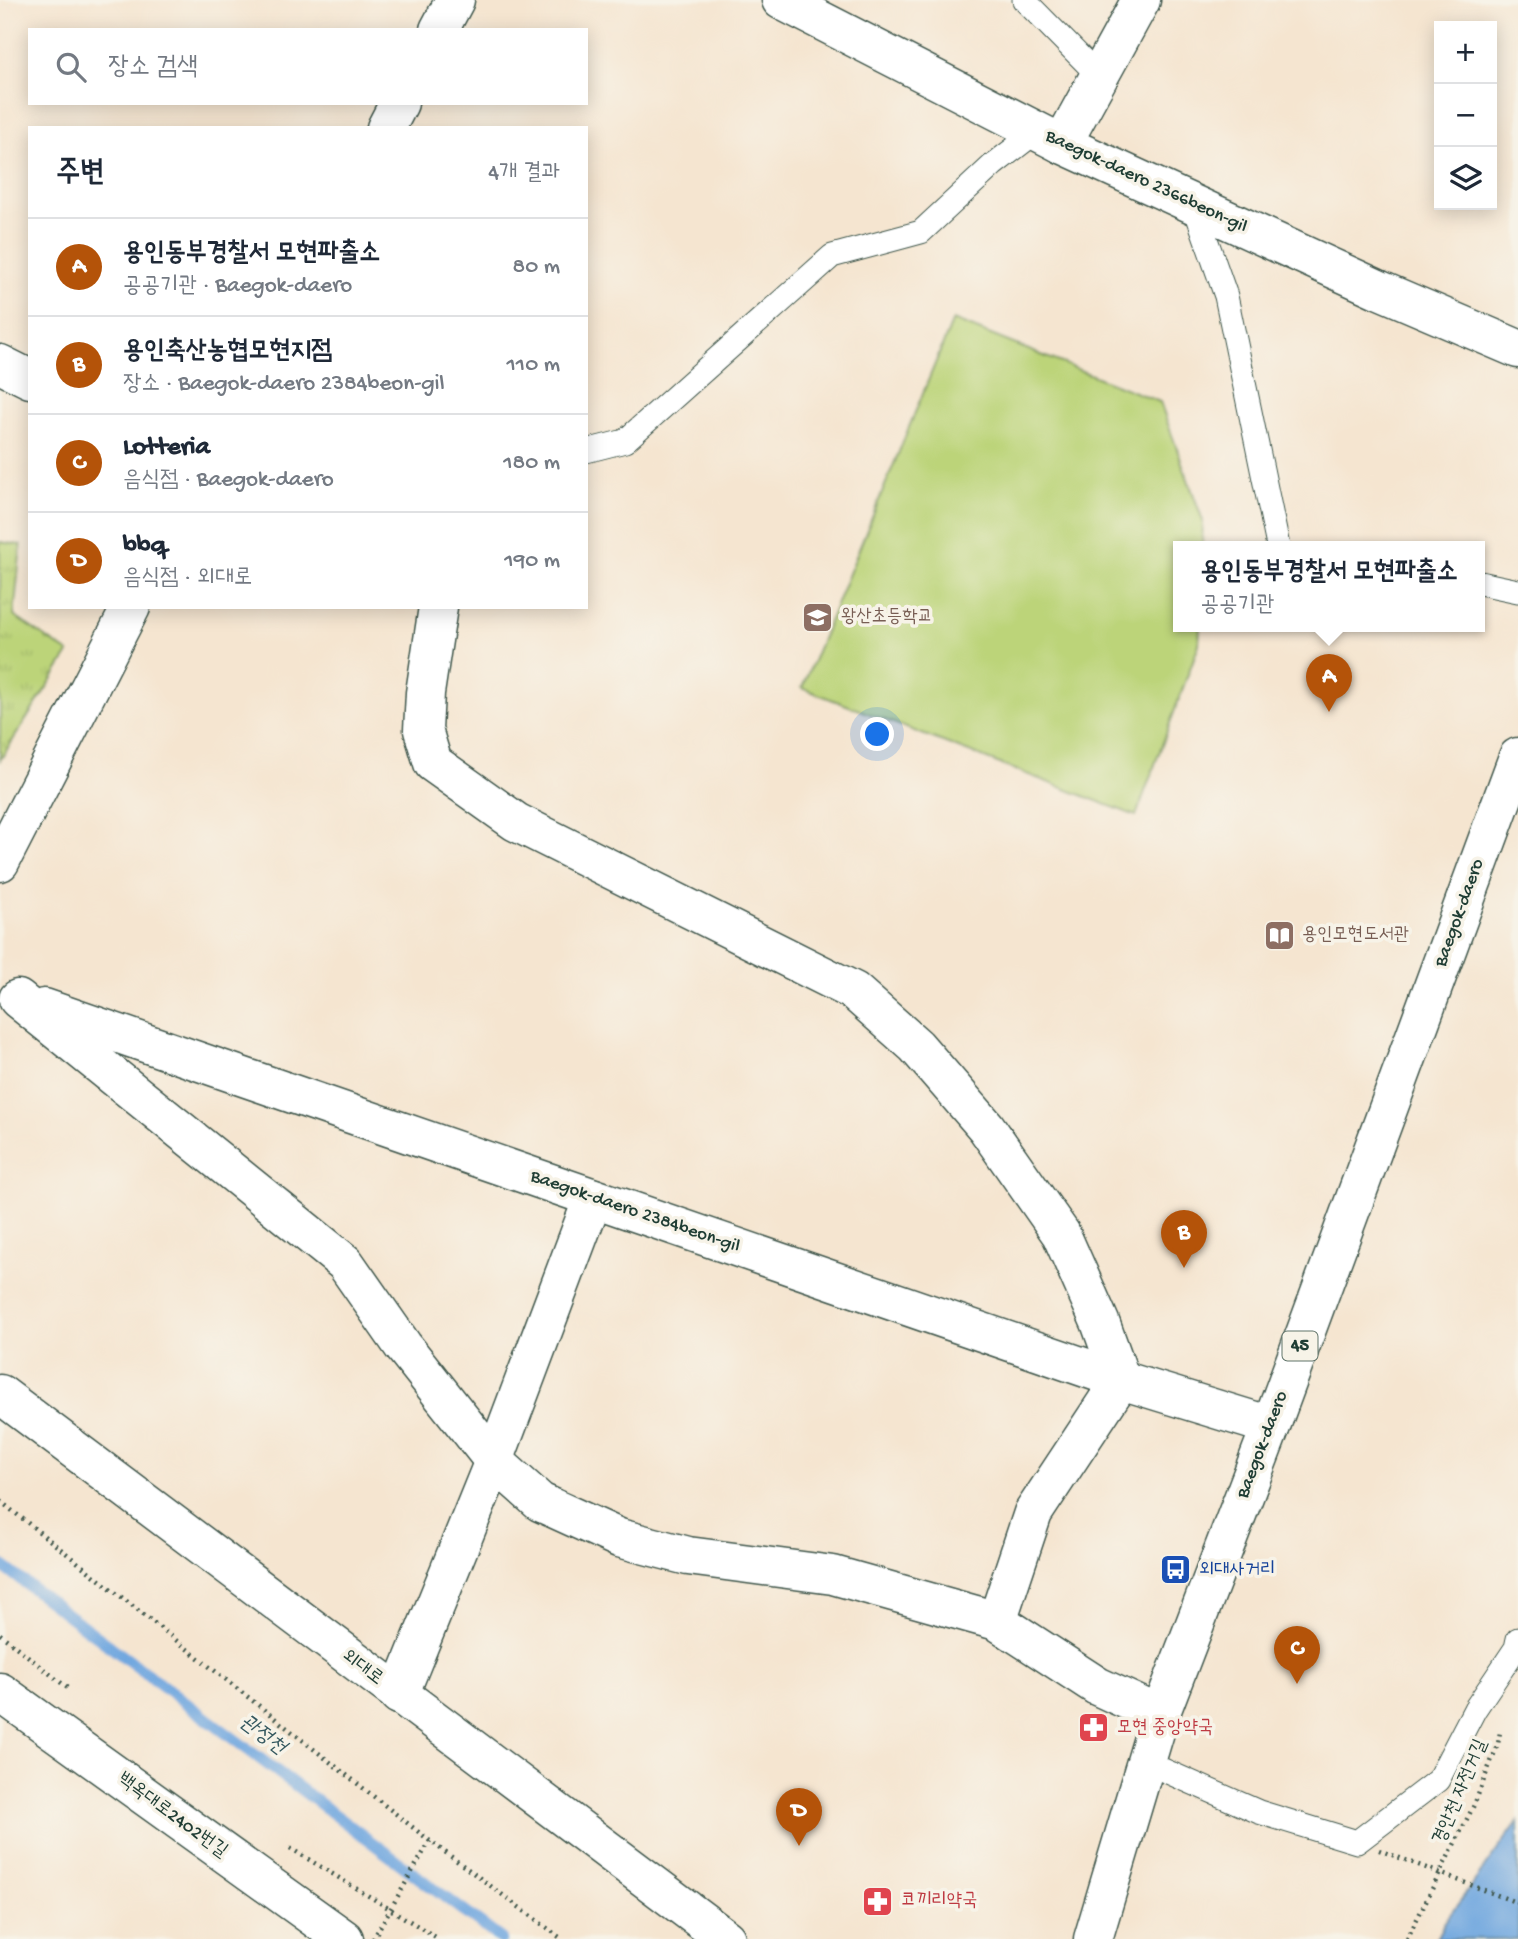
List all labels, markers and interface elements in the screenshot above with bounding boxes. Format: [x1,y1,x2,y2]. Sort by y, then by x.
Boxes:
map controls [1434,21,1497,210]
button: + [1434,21,1497,84]
search box [28,28,588,105]
icon: search [52,48,90,86]
text: 장소 검색 [108,53,198,84]
button: − [1434,84,1497,147]
street label: Baegok-daero 2366beon-gil [1041,125,1251,239]
button: layers [1434,147,1497,210]
text: 주변 [56,157,104,192]
text: 4개 결과 [488,160,560,187]
text: 용인동부경찰서 모현파출소 [123,239,380,270]
text: A [72,254,86,281]
text: 80 m [513,254,560,281]
text: 공공기관 · Baegok-daero [123,273,352,300]
text: 용인축산농협모현지점 [123,337,332,368]
text: B [73,352,85,379]
text: 110 m [507,352,560,379]
text: 장소 · Baegok-daero 2384beon-gil [123,371,445,398]
text: Lotteria [123,433,210,464]
text: C [73,450,85,477]
text: 180 m [503,450,560,477]
text: 음식점 · Baegok-daero [123,467,334,494]
text: bbq [123,531,166,562]
popup [1173,541,1485,632]
text: D [72,548,87,575]
text: 190 m [504,548,560,575]
text: 용인동부경찰서 모현파출소 [1200,558,1458,589]
text: 음식점 · 외대로 [123,565,252,592]
text: 공공기관 [1200,592,1274,619]
school or university icon: 왕산초등학교 [801,600,835,634]
place label: 왕산초등학교 [841,606,933,629]
pin: A [1306,654,1352,712]
your location [860,717,894,751]
street label: Baegok-daero [1429,856,1490,971]
library icon: 용인모현도서관 [1262,918,1296,952]
place label: 용인모현도서관 [1302,924,1409,947]
street label: Baegok-daero 2384beon-gil [526,1165,743,1259]
pin: B [1161,1210,1207,1268]
road number: 45 [1282,1331,1318,1360]
street label: Baegok-daero [1232,1388,1294,1503]
bus stop icon: 외대사거리 [1159,1553,1193,1587]
place label: 외대사거리 [1199,1559,1275,1582]
pin: C [1274,1626,1320,1684]
street label: 외대로 [337,1645,387,1691]
water label: 관정천 [234,1711,291,1762]
pharmacy icon: 모현 중앙약국 [1077,1711,1111,1745]
place label: 모현 중앙약국 [1117,1717,1213,1740]
street label: 경안천 자전거길 [1429,1736,1493,1848]
street label: 백옥대로2402번길 [113,1768,231,1864]
pin: D [776,1788,822,1846]
pharmacy icon: 코끼리약국 [861,1884,895,1918]
place label: 코끼리약국 [901,1890,977,1913]

